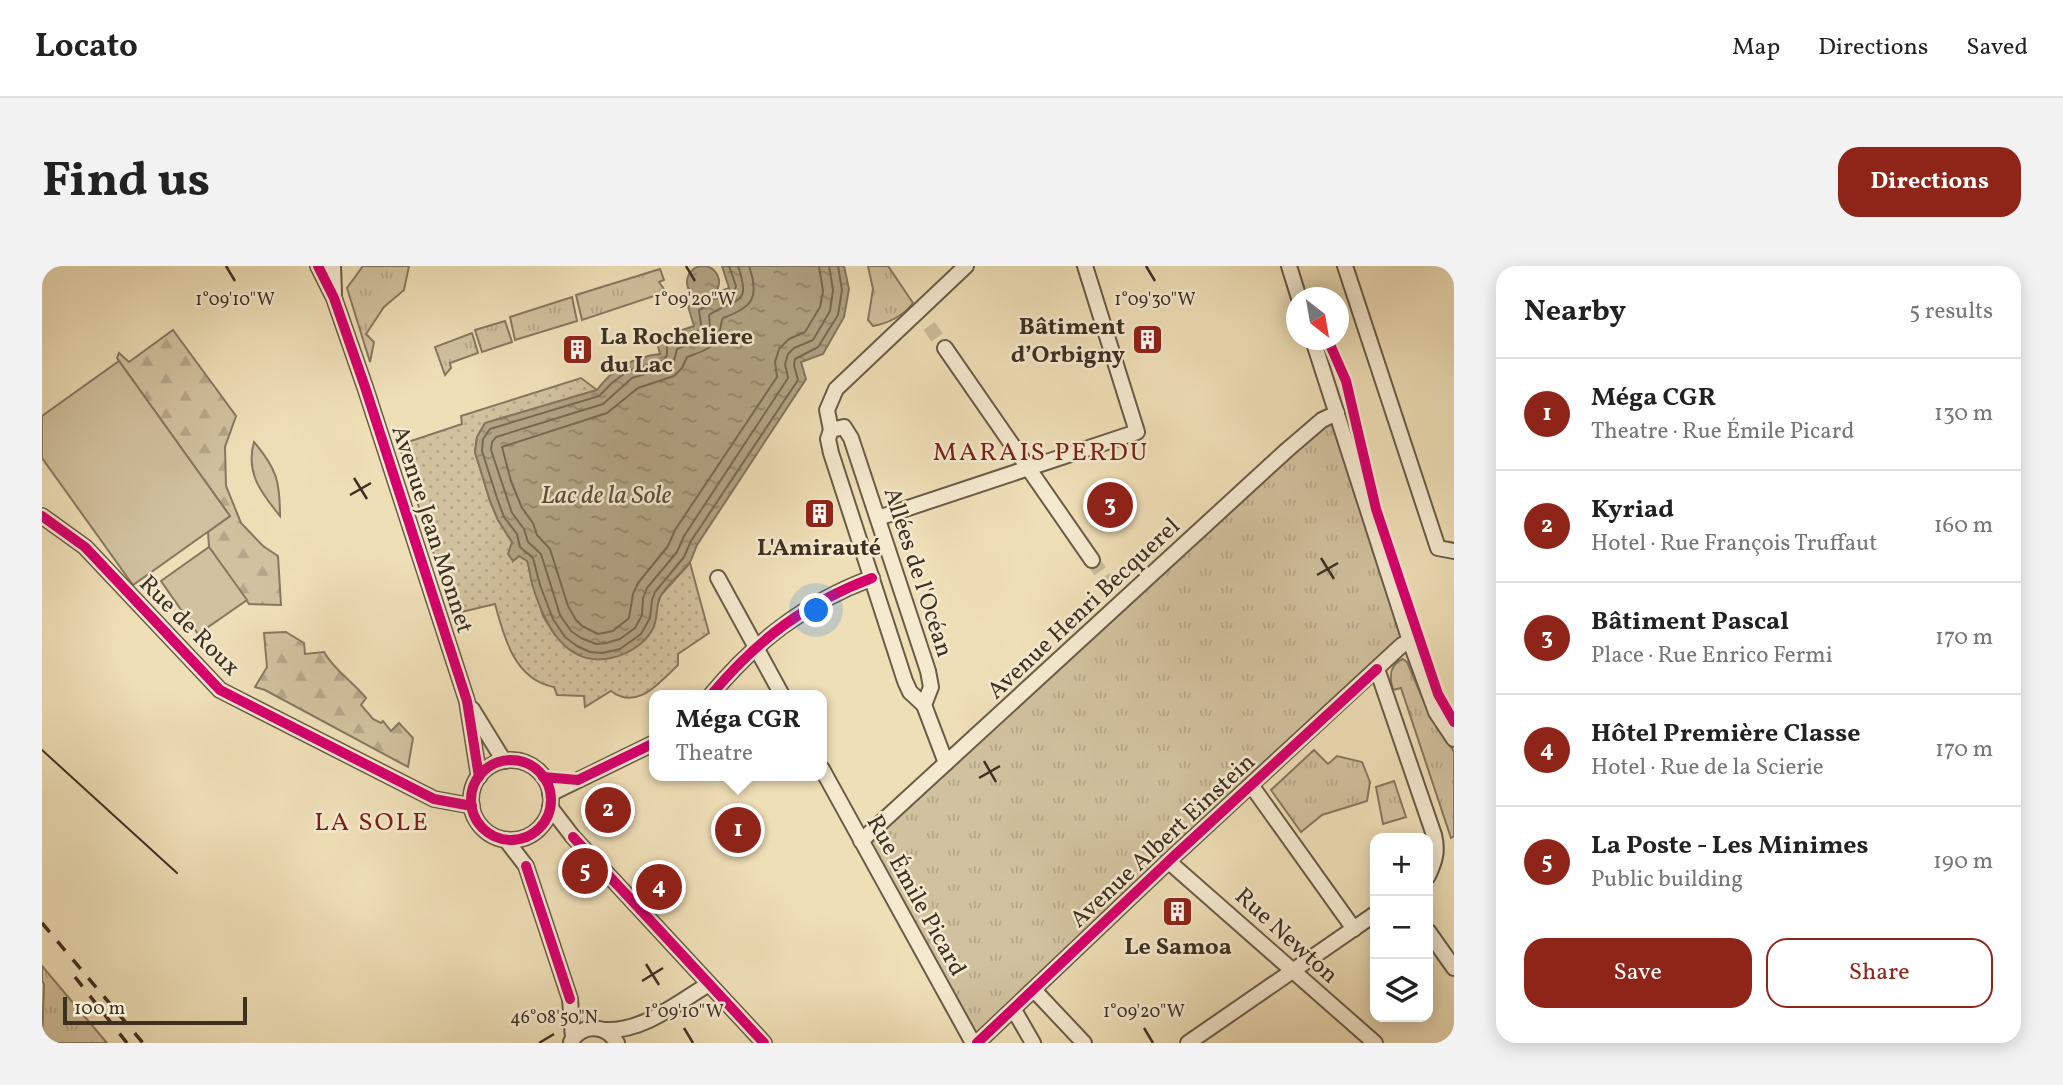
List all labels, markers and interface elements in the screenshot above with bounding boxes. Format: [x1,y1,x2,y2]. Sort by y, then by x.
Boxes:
text: Locato [35,25,138,71]
text: Map [1732,31,1780,65]
text: Directions [1818,31,1928,65]
text: Saved [1966,31,2028,65]
button: Directions [1838,147,2021,217]
text: Find us [42,148,210,217]
north arrow [1286,287,1349,350]
text: 1°09'10"W [195,288,275,313]
text: 1°09'20"W [654,288,736,313]
text: 1°09'30"W [1114,288,1196,313]
text: Nearby [1524,291,1626,333]
text: 5 results [1909,296,1993,328]
place label: Bâtiment d’Orbigny [1011,311,1126,373]
place label: La Rocheliere du Lac [600,321,753,383]
building icon: Bâtiment d’Orbigny [1131,323,1165,357]
building icon: La Rocheliere du Lac [560,333,594,367]
text: Méga CGR [1591,380,1716,416]
text: 1 [1542,398,1552,430]
text: 130 m [1934,398,1993,430]
text: Theatre · Rue Émile Picard [1591,416,1854,448]
street label: Avenue Jean Monnet [381,421,481,638]
district label: MARAIS PERDU [933,435,1149,471]
water label: Lac de la Sole [541,478,672,514]
pin: 3 [1087,479,1133,531]
street label: Allées de l'Océan [874,483,961,662]
text: Kyriad [1591,492,1674,528]
building icon: L'Amirauté [802,496,836,530]
text: 2 [1541,510,1553,542]
text: 160 m [1934,510,1993,542]
street label: Avenue Henri Becquerel [980,511,1188,708]
text: Hotel · Rue François Truffaut [1591,528,1877,560]
place label: L'Amirauté [757,532,881,566]
street label: Rue de Roux [130,568,247,685]
your location [799,593,833,627]
text: Bâtiment Pascal [1591,604,1789,640]
text: 3 [1541,622,1553,654]
text: 170 m [1935,622,1993,654]
text: Place · Rue Enrico Fermi [1591,640,1833,672]
popup [649,690,827,781]
text: Méga CGR [676,702,800,738]
text: Hôtel Première Classe [1591,716,1860,752]
text: 4 [1540,734,1554,766]
text: 170 m [1935,734,1993,766]
text: Theatre [676,738,753,770]
street label: Avenue Albert Einstein [1063,746,1264,937]
text: Hotel · Rue de la Scierie [1591,752,1824,784]
pin: 2 [585,784,631,836]
pin: 1 [715,804,761,856]
district label: LA SOLE [314,805,430,841]
street label: Rue Émile Picard [857,809,974,983]
text: La Poste - Les Minimes [1591,828,1869,864]
map controls [1370,833,1433,1022]
button: + [1370,833,1433,896]
pin: 5 [562,845,608,897]
text: 5 [1541,846,1553,878]
text: 190 m [1933,846,1993,878]
pin: 4 [636,861,682,913]
text: Public building [1591,864,1743,896]
street label: Rue Newton [1226,881,1345,992]
building icon: Le Samoa [1161,895,1195,929]
button: − [1370,896,1433,959]
place label: Le Samoa [1124,931,1232,965]
button: Save [1524,938,1752,1008]
button: Share [1766,938,1993,1008]
button: layers [1370,959,1433,1022]
scale bar [63,994,247,1026]
text: 100 m [74,996,125,1022]
text: 1°09'10"W [644,1000,724,1025]
text: 1°09'20"W [1103,1000,1185,1025]
text: 46°08'50"N [510,1006,598,1031]

